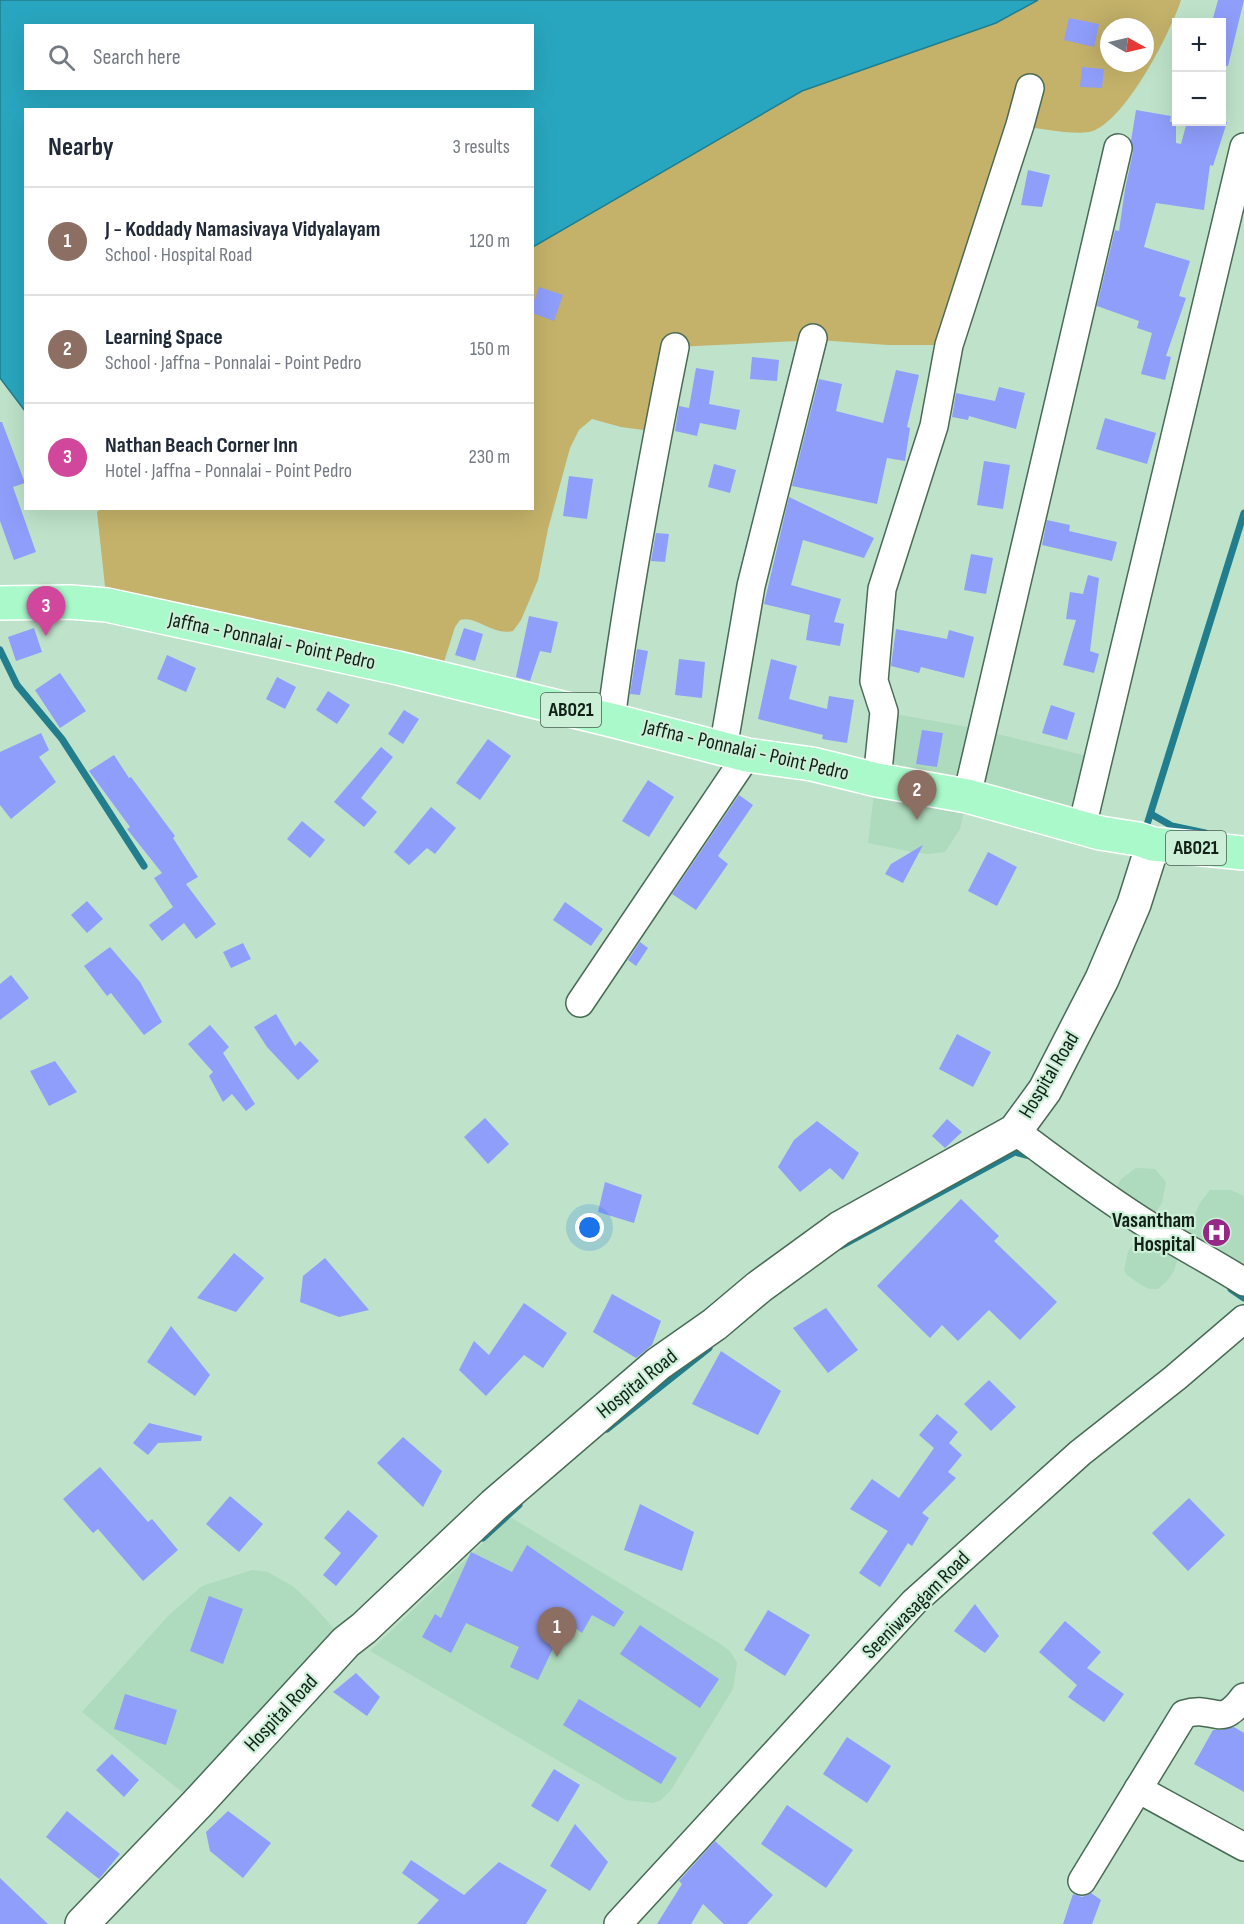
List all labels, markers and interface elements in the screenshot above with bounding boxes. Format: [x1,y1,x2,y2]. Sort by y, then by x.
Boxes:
north arrow [1100,18,1154,72]
map controls [1172,18,1226,126]
button: + [1172,18,1226,72]
search box [24,24,534,90]
icon: search [45,41,78,74]
text: Search here [93,44,180,71]
button: − [1172,72,1226,126]
text: Nearby [48,132,114,163]
text: 3 results [453,135,510,159]
text: J - Koddady Namasivaya Vidyalayam [105,216,380,243]
text: 1 [64,229,71,253]
text: 120 m [470,229,510,253]
text: School · Hospital Road [105,243,252,267]
text: Learning Space [105,324,223,351]
text: 2 [63,337,72,361]
text: 150 m [470,337,510,361]
text: School · Jaffna - Ponnalai - Point Pedro [105,351,361,375]
text: Nathan Beach Corner Inn [105,432,298,459]
text: 3 [63,445,72,469]
text: 230 m [468,445,510,469]
text: Hotel · Jaffna - Ponnalai - Point Pedro [105,459,352,483]
pin: 3 [26,586,66,636]
street label: Jaffna - Ponnalai - Point Pedro [165,607,378,675]
road number: AB021 [541,693,601,727]
street label: Jaffna - Ponnalai - Point Pedro [640,714,851,786]
pin: 2 [898,770,936,820]
road number: AB021 [1166,831,1226,865]
street label: Hospital Road [1014,1027,1084,1123]
place label: Vasantham Hospital [1112,1208,1195,1257]
your location [575,1213,604,1242]
hospital icon: Vasantham Hospital [1200,1216,1232,1248]
street label: Hospital Road [592,1344,682,1424]
street label: Seeniwasagam Road [857,1546,975,1664]
pin: 1 [538,1608,576,1657]
street label: Hospital Road [239,1669,323,1757]

